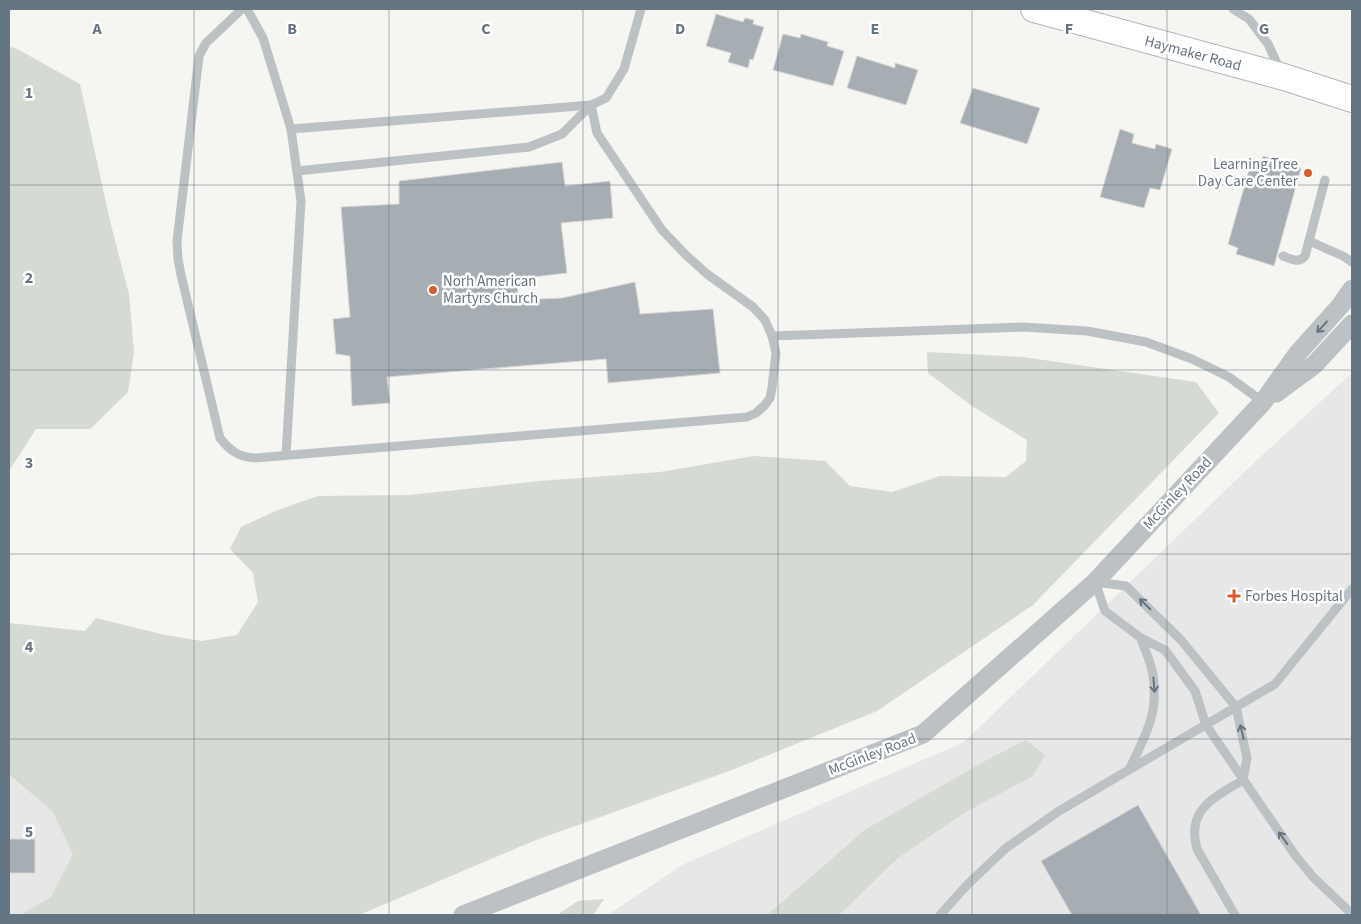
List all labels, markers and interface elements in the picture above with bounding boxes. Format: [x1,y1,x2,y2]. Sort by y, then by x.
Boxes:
text: A [91,18,102,40]
text: B [287,18,297,40]
text: C [481,18,491,40]
text: D [675,18,685,40]
text: E [871,18,879,40]
text: F [1065,18,1073,40]
text: G [1259,18,1269,40]
street label: Haymaker Road [1142,30,1244,76]
text: 1 [25,82,33,104]
place label: Learning Tree Day Care Center [1198,154,1299,192]
marker: Learning Tree Day Care Center [1302,167,1314,179]
text: 2 [25,267,33,289]
place label: Norh American Martyrs Church [443,271,538,309]
marker: Norh American Martyrs Church [427,284,439,296]
one-way arrow [1316,320,1328,333]
text: 3 [25,452,33,474]
street label: McGinley Road [1138,452,1217,534]
place label: Forbes Hospital [1245,586,1343,607]
marker: Forbes Hospital [1227,589,1241,603]
one-way arrow [1139,598,1152,610]
text: 4 [25,636,34,658]
one-way arrow [1149,677,1159,693]
one-way arrow [1237,724,1246,740]
street label: McGinley Road [825,728,919,781]
text: 5 [25,821,33,843]
one-way arrow [1278,831,1288,845]

